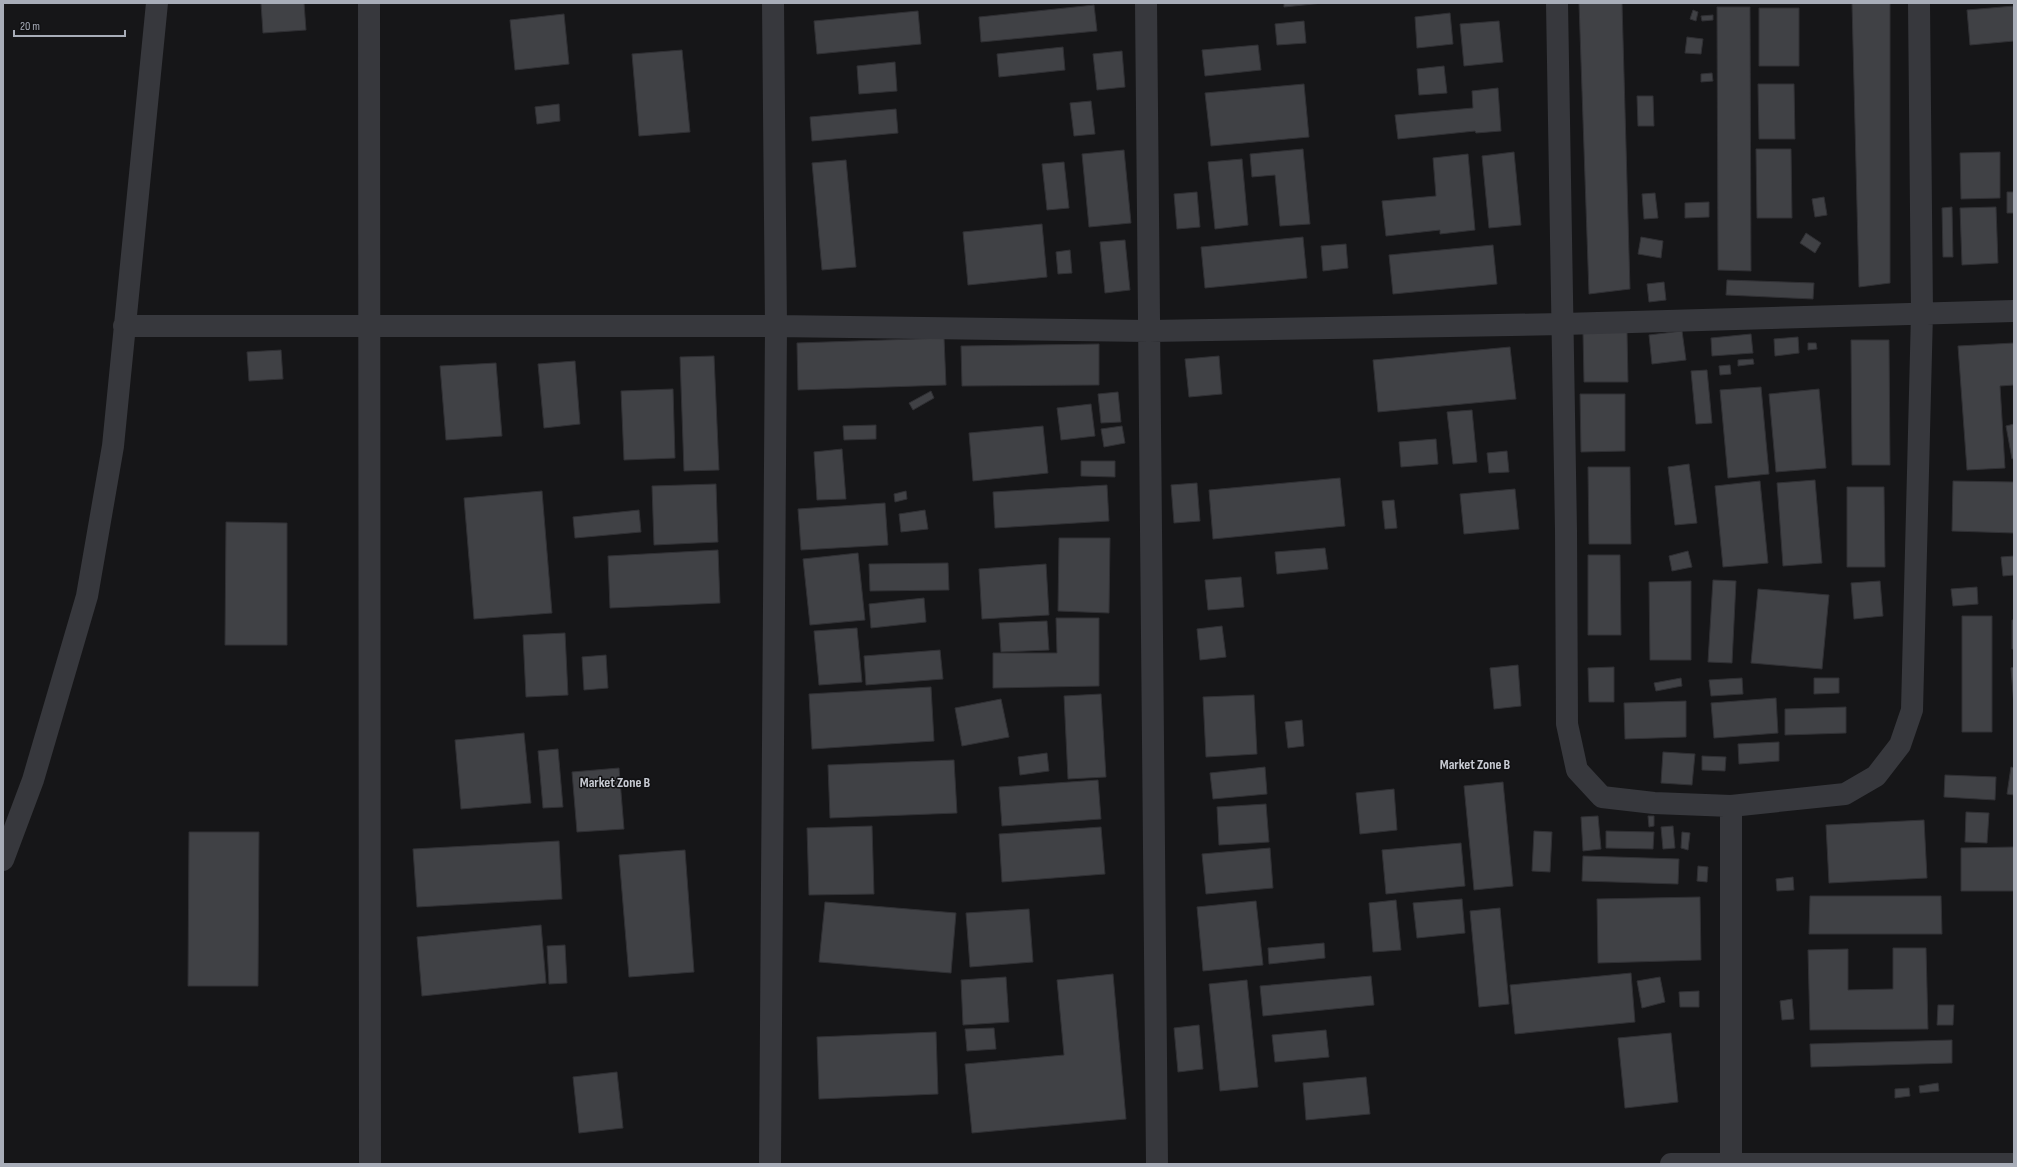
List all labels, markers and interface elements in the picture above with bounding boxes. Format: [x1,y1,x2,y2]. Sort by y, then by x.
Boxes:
scale bar [14,12,125,38]
text: 20 m [20,19,40,34]
district label: Market Zone B [1440,756,1511,773]
district label: Market Zone B [580,774,651,791]

